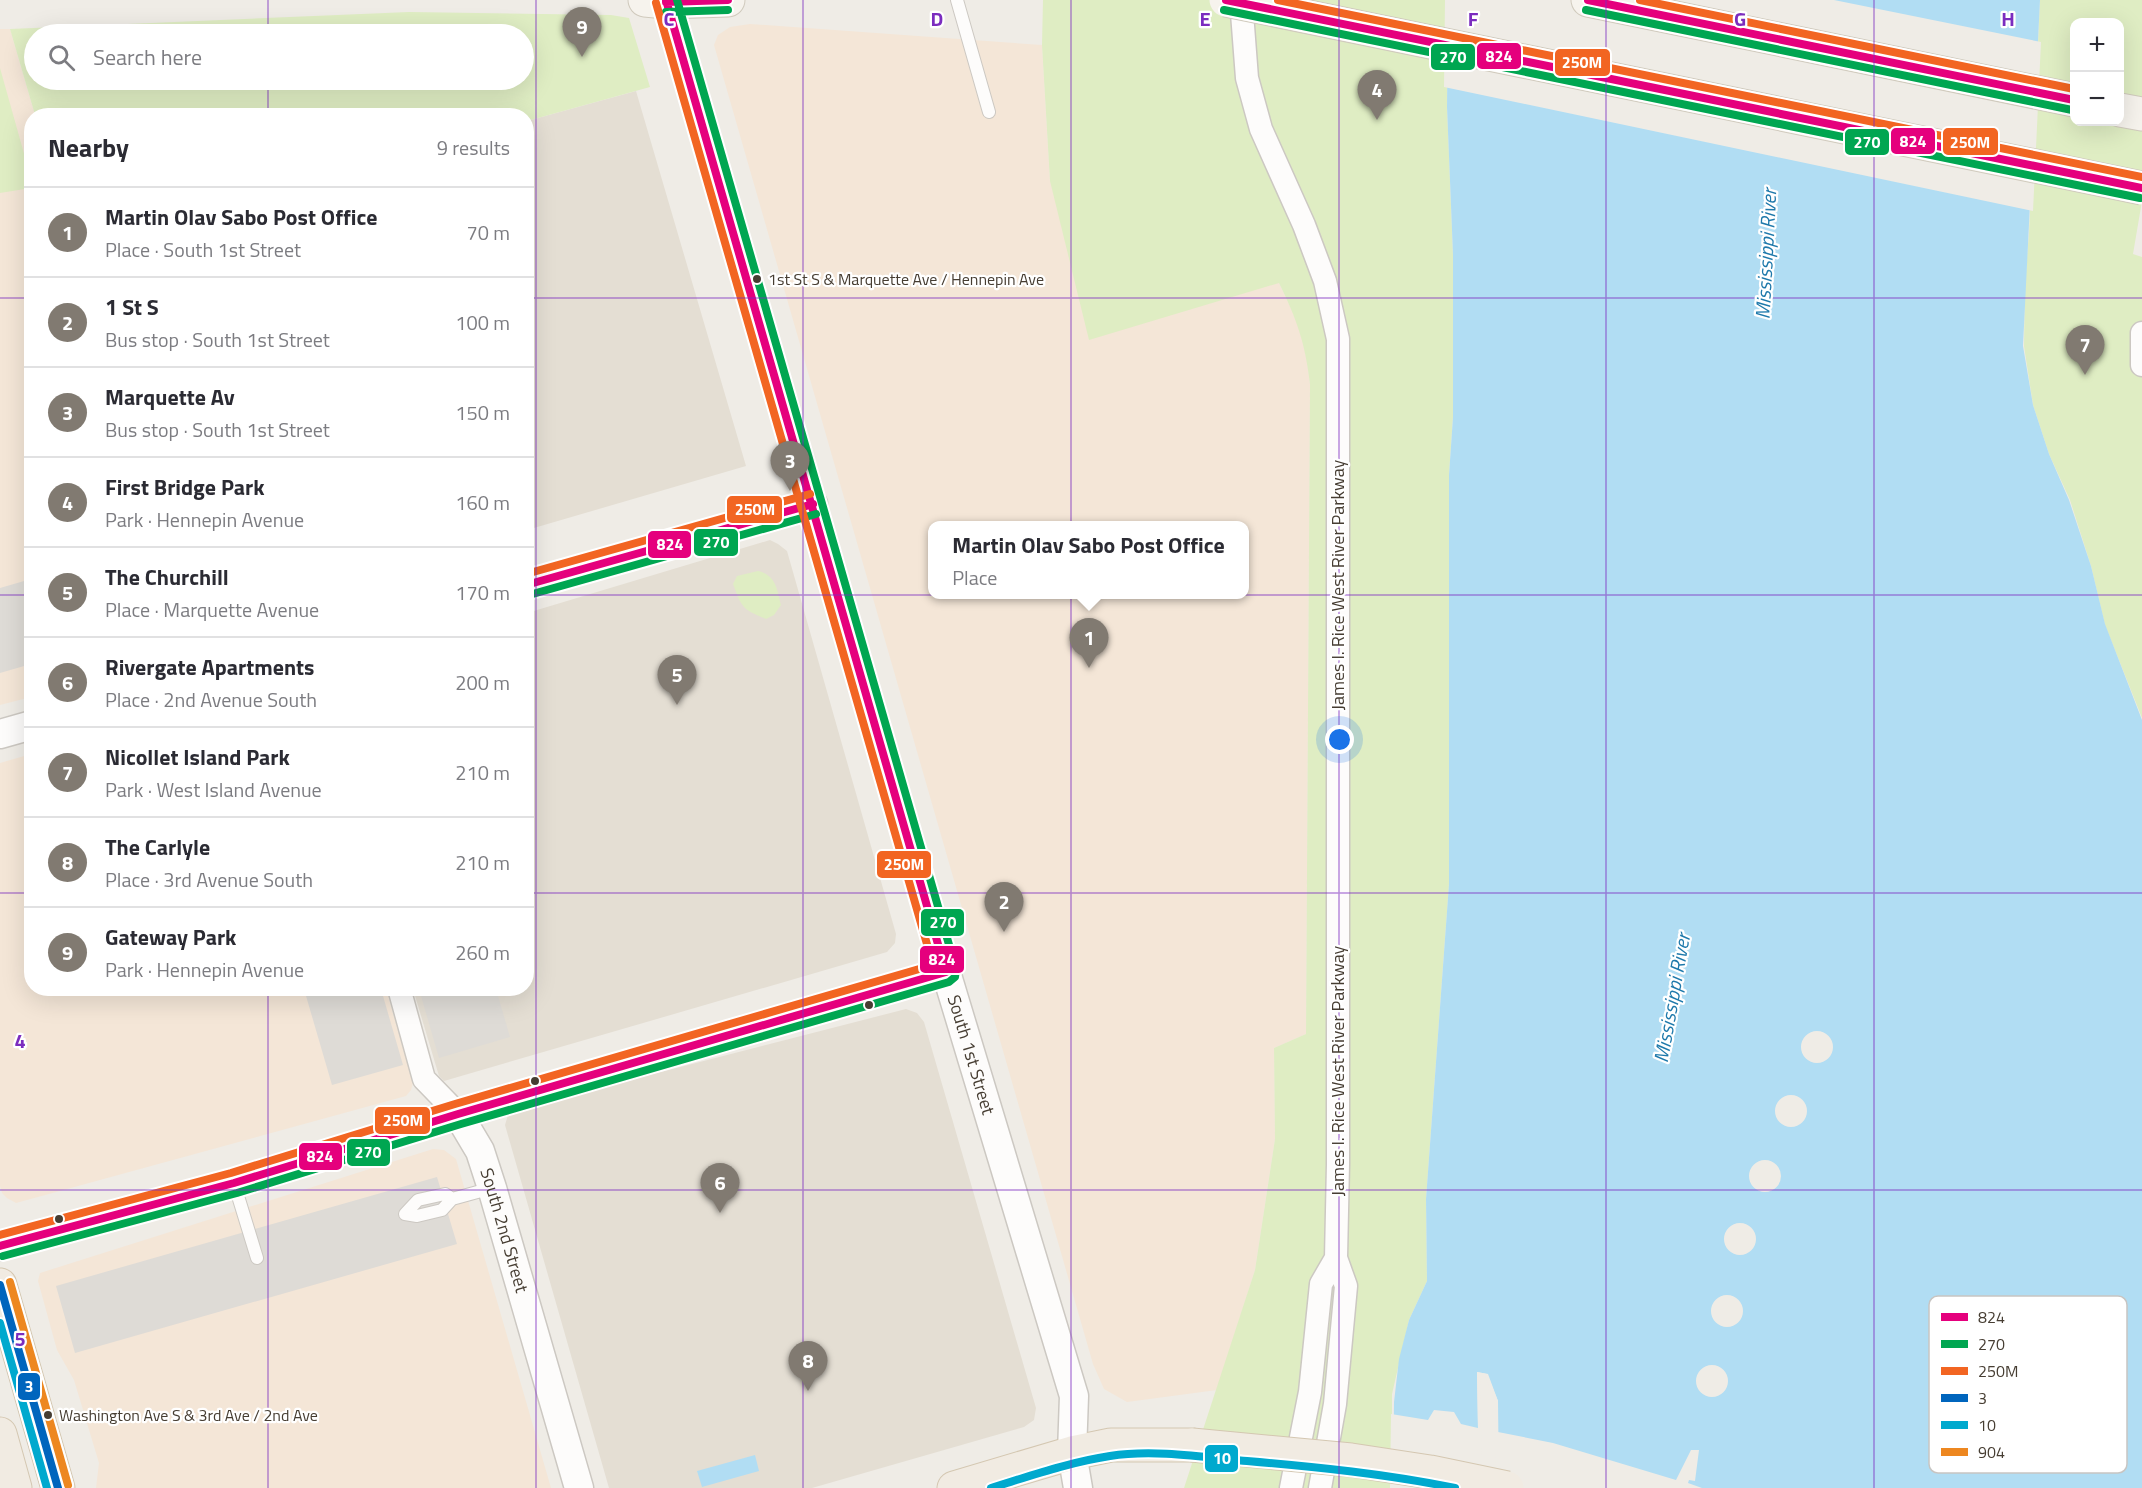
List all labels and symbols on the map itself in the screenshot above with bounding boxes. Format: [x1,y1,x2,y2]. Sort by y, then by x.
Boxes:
text: C [664,3,675,34]
text: D [931,3,943,34]
text: E [1199,3,1211,34]
text: F [1468,3,1479,34]
text: G [1734,3,1746,34]
text: H [2001,3,2015,34]
pin: 9 [562,8,602,57]
line badge: 824 [1476,42,1522,70]
line badge: 270 [1430,43,1476,71]
text: 824 [1486,44,1512,68]
text: 270 [1440,45,1466,69]
line badge: 250M [1554,48,1611,77]
text: 250M [1562,50,1602,74]
pin: 4 [1358,70,1396,120]
line badge: 824 [1890,127,1936,155]
line badge: 250M [1942,127,1999,156]
line badge: 270 [1844,128,1890,156]
text: 824 [1900,129,1926,153]
text: 270 [1854,130,1880,154]
text: 250M [1950,130,1990,154]
water label: Mississippi River [1747,185,1785,320]
place label: 1st St S & Marquette Ave / Hennepin Ave [768,267,1044,291]
marker: 1st St S & Marquette Ave / Hennepin Ave [751,273,763,285]
pin: 7 [2066,326,2104,375]
pin: 3 [770,442,810,491]
street label: James I. Rice West River Parkway [1324,459,1351,710]
line badge: 250M [726,495,783,524]
text: 250M [735,497,775,521]
line badge: 270 [693,528,739,557]
line badge: 824 [647,530,692,559]
text: 270 [703,530,729,554]
text: 824 [657,532,683,556]
pin: 1 [1070,618,1108,668]
pin: 5 [658,656,696,705]
your location [1325,725,1354,754]
line badge: 250M [876,850,932,879]
text: 250M [884,852,924,876]
pin: 2 [984,882,1024,932]
line badge: 270 [920,908,965,937]
text: 270 [930,910,956,934]
water label: Mississippi River [1645,928,1699,1065]
line badge: 824 [919,945,965,974]
street label: James I. Rice West River Parkway [1324,945,1351,1196]
text: 824 [929,947,955,971]
street label: South 1st Street [941,991,1003,1119]
unlabelled marker [863,999,875,1011]
text: 4 [14,1025,26,1056]
unlabelled marker [529,1075,541,1087]
line badge: 250M [374,1106,431,1135]
text: 250M [383,1108,423,1132]
line badge: 270 [346,1138,391,1167]
text: 270 [355,1140,381,1164]
line badge: 824 [298,1142,343,1171]
text: 824 [307,1144,333,1168]
street label: South 2nd Street [473,1164,536,1296]
pin: 6 [700,1164,740,1213]
unlabelled marker [53,1213,65,1225]
legend [1929,1296,2127,1473]
text: 824 [1978,1305,2005,1329]
text: 5 [14,1323,26,1354]
text: 270 [1978,1332,2005,1356]
pin: 8 [788,1342,828,1391]
text: 250M [1978,1359,2018,1383]
line badge: 3 [17,1372,41,1401]
text: 3 [25,1374,33,1398]
text: 3 [1978,1386,1987,1410]
place label: Washington Ave S & 3rd Ave / 2nd Ave [59,1403,318,1427]
marker: Washington Ave S & 3rd Ave / 2nd Ave [42,1409,54,1421]
text: 10 [1978,1413,1996,1437]
text: 904 [1978,1440,2005,1464]
line badge: 10 [1204,1444,1239,1473]
text: 10 [1213,1446,1231,1470]

